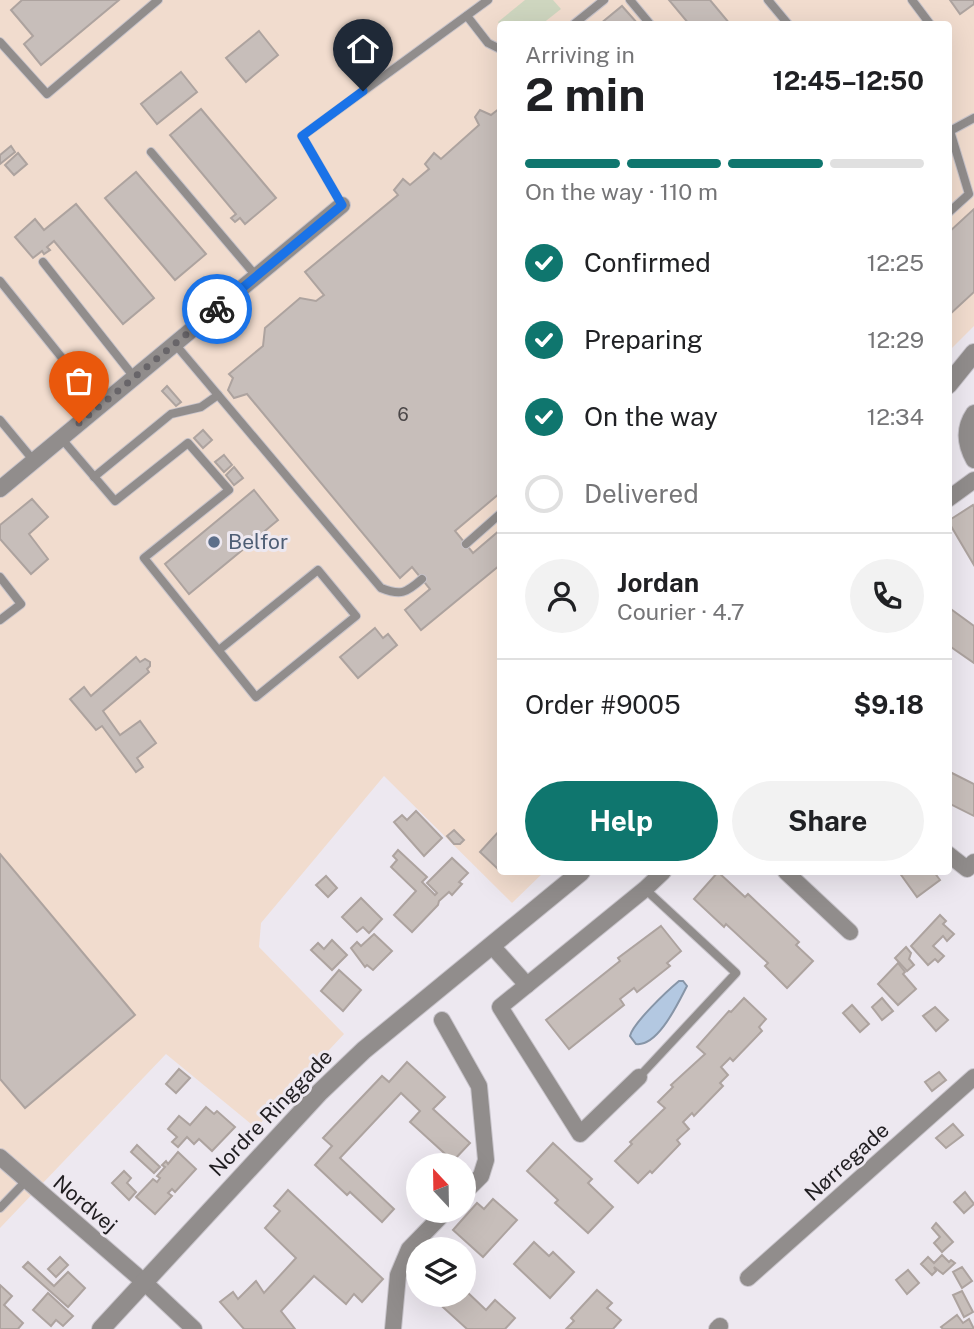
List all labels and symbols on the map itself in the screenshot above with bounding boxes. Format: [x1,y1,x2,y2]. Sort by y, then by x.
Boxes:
pin [333,19,393,91]
courier [182,274,252,344]
pin [49,351,109,423]
house number: 6 [397,404,409,425]
place label: Belfor [228,529,288,554]
marker: Belfor [206,534,222,550]
street label: Nordre Ringgade [204,1044,337,1181]
street label: Nørregade [799,1117,894,1206]
north arrow [406,1153,476,1223]
street label: Nordvej [48,1170,122,1238]

